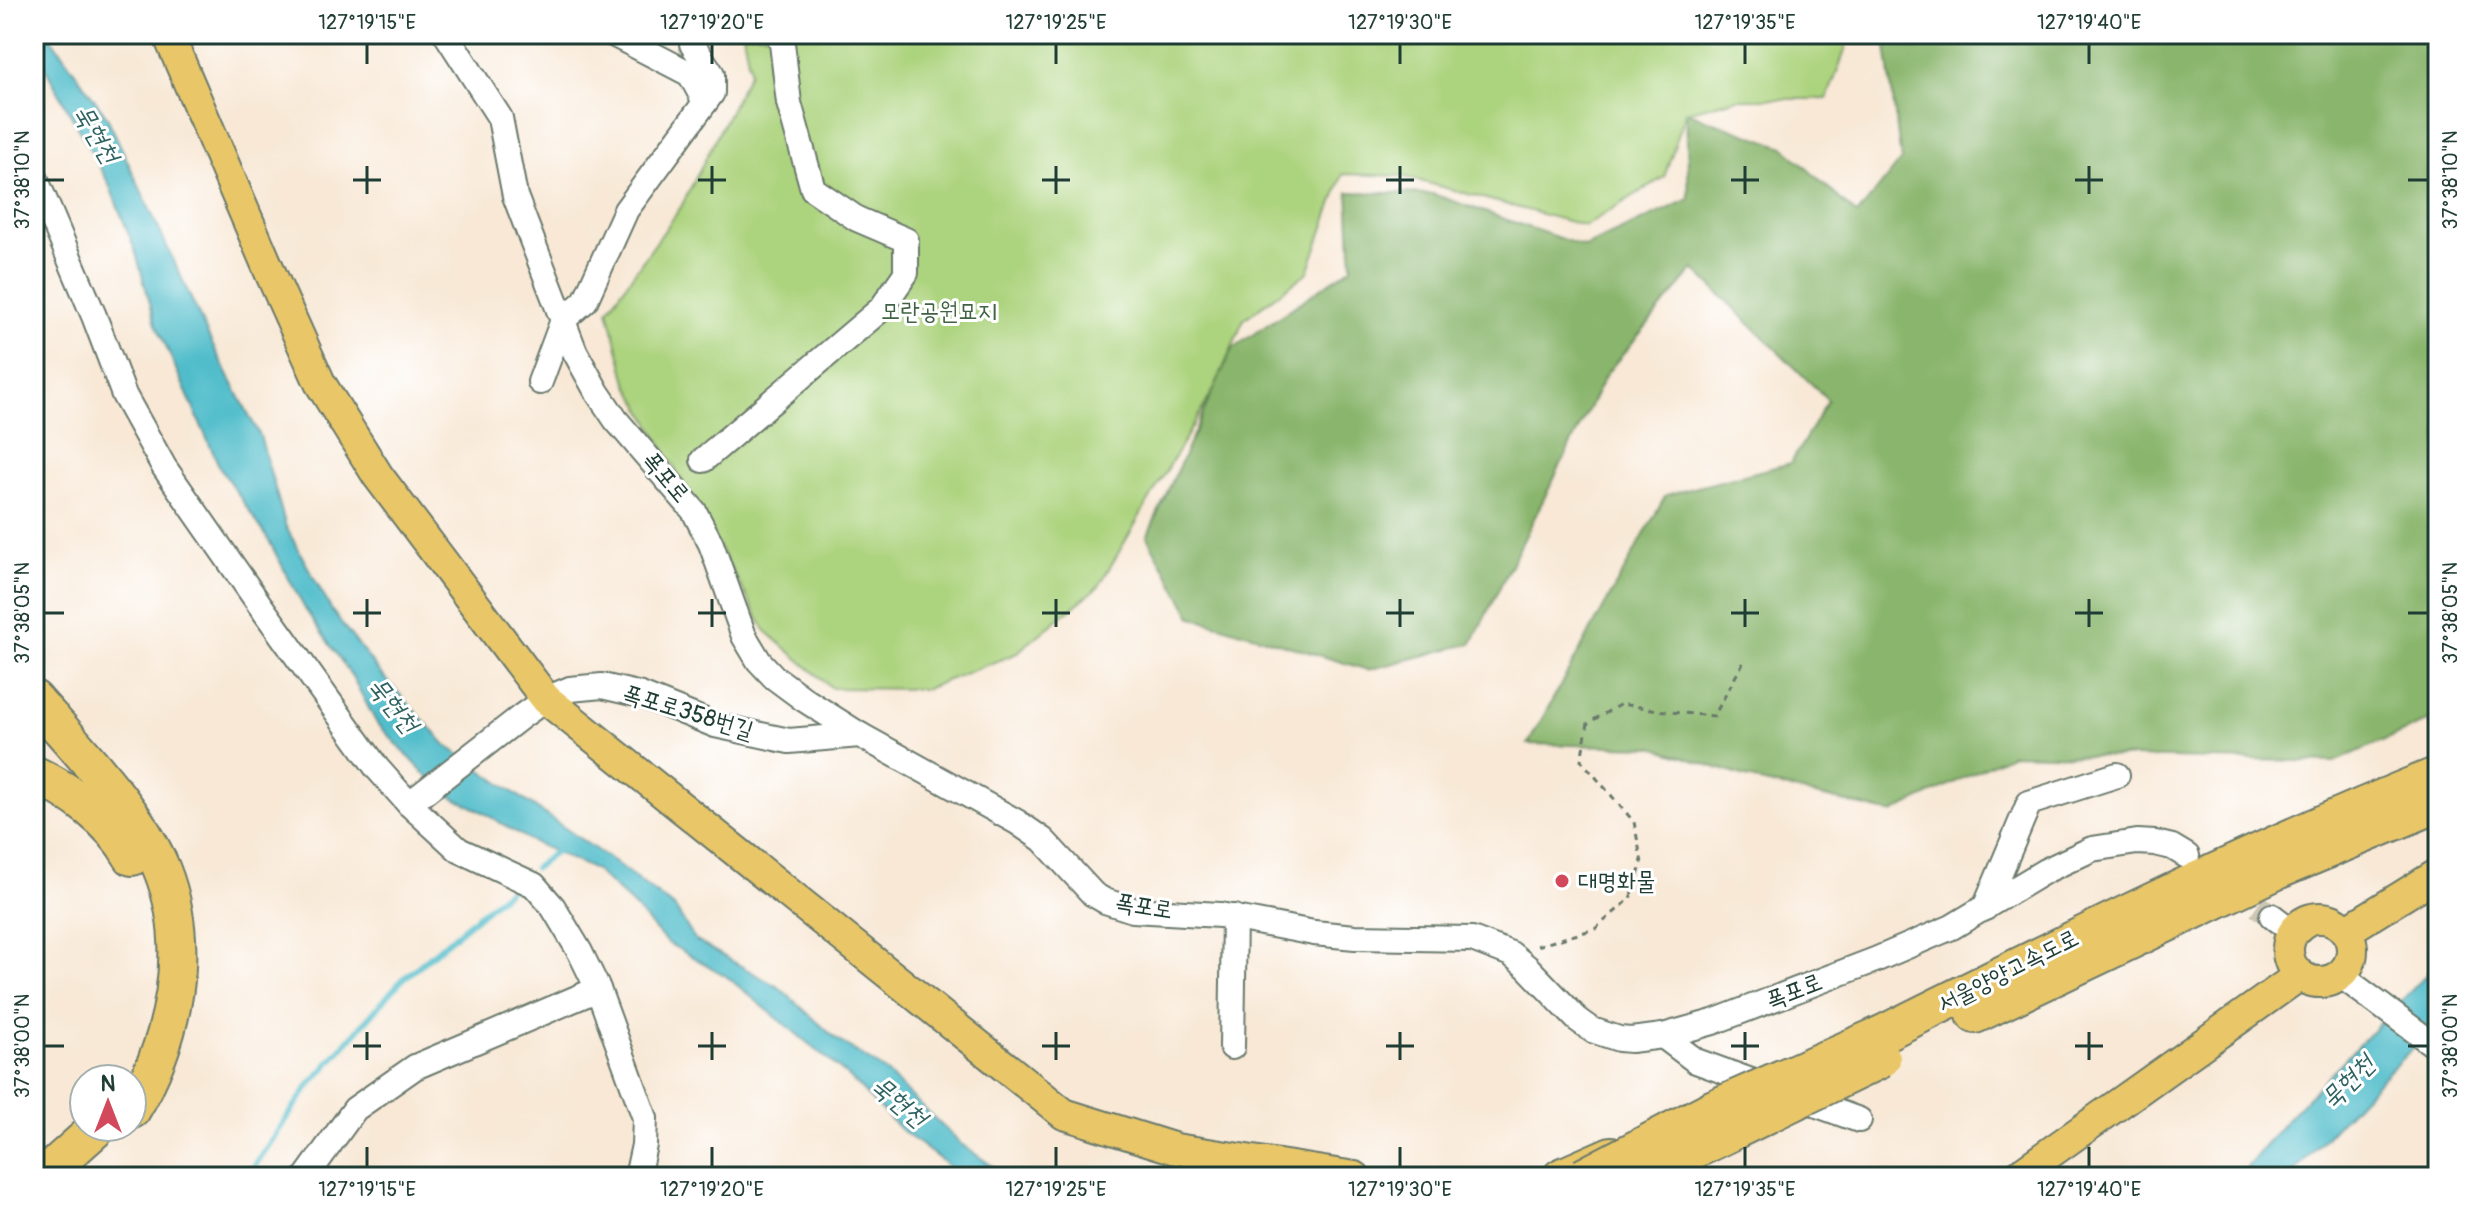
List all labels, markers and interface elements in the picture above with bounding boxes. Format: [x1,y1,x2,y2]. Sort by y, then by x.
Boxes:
text: 127°19'15"E [318,10,416,35]
text: 127°19'20"E [660,10,764,35]
text: 127°19'25"E [1006,10,1106,35]
text: 127°19'30"E [1348,10,1452,35]
text: 127°19'35"E [1695,10,1795,35]
text: 127°19'40"E [2037,10,2141,35]
water label: 묵현천 [66,99,127,172]
text: 37°38'10"N [10,131,35,229]
text: 37°38'10"N [2438,131,2463,229]
park label: 모란공원묘지 [881,297,997,326]
street label: 폭포로 [636,445,696,509]
text: 37°38'05"N [10,562,35,664]
text: 37°38'05"N [2438,562,2463,664]
water label: 묵현천 [361,671,427,742]
street label: 폭포로358번길 [619,678,757,746]
place label: 대명화물 [1578,867,1655,896]
marker: 대명화물 [1553,872,1571,890]
street label: 폭포로 [1113,887,1175,925]
street label: 서울양양고속도로 [1933,923,2083,1019]
street label: 폭포로 [1762,967,1826,1015]
text: 37°38'00"N [10,994,35,1098]
text: 37°38'00"N [2438,994,2463,1098]
water label: 묵현천 [2314,1046,2384,1116]
north arrow [68,1063,148,1143]
text: N [101,1070,116,1098]
water label: 묵현천 [865,1070,936,1136]
text: 127°19'15"E [318,1177,416,1202]
text: 127°19'20"E [660,1177,764,1202]
text: 127°19'25"E [1006,1177,1106,1202]
text: 127°19'30"E [1348,1177,1452,1202]
text: 127°19'35"E [1695,1177,1795,1202]
text: 127°19'40"E [2037,1177,2141,1202]

